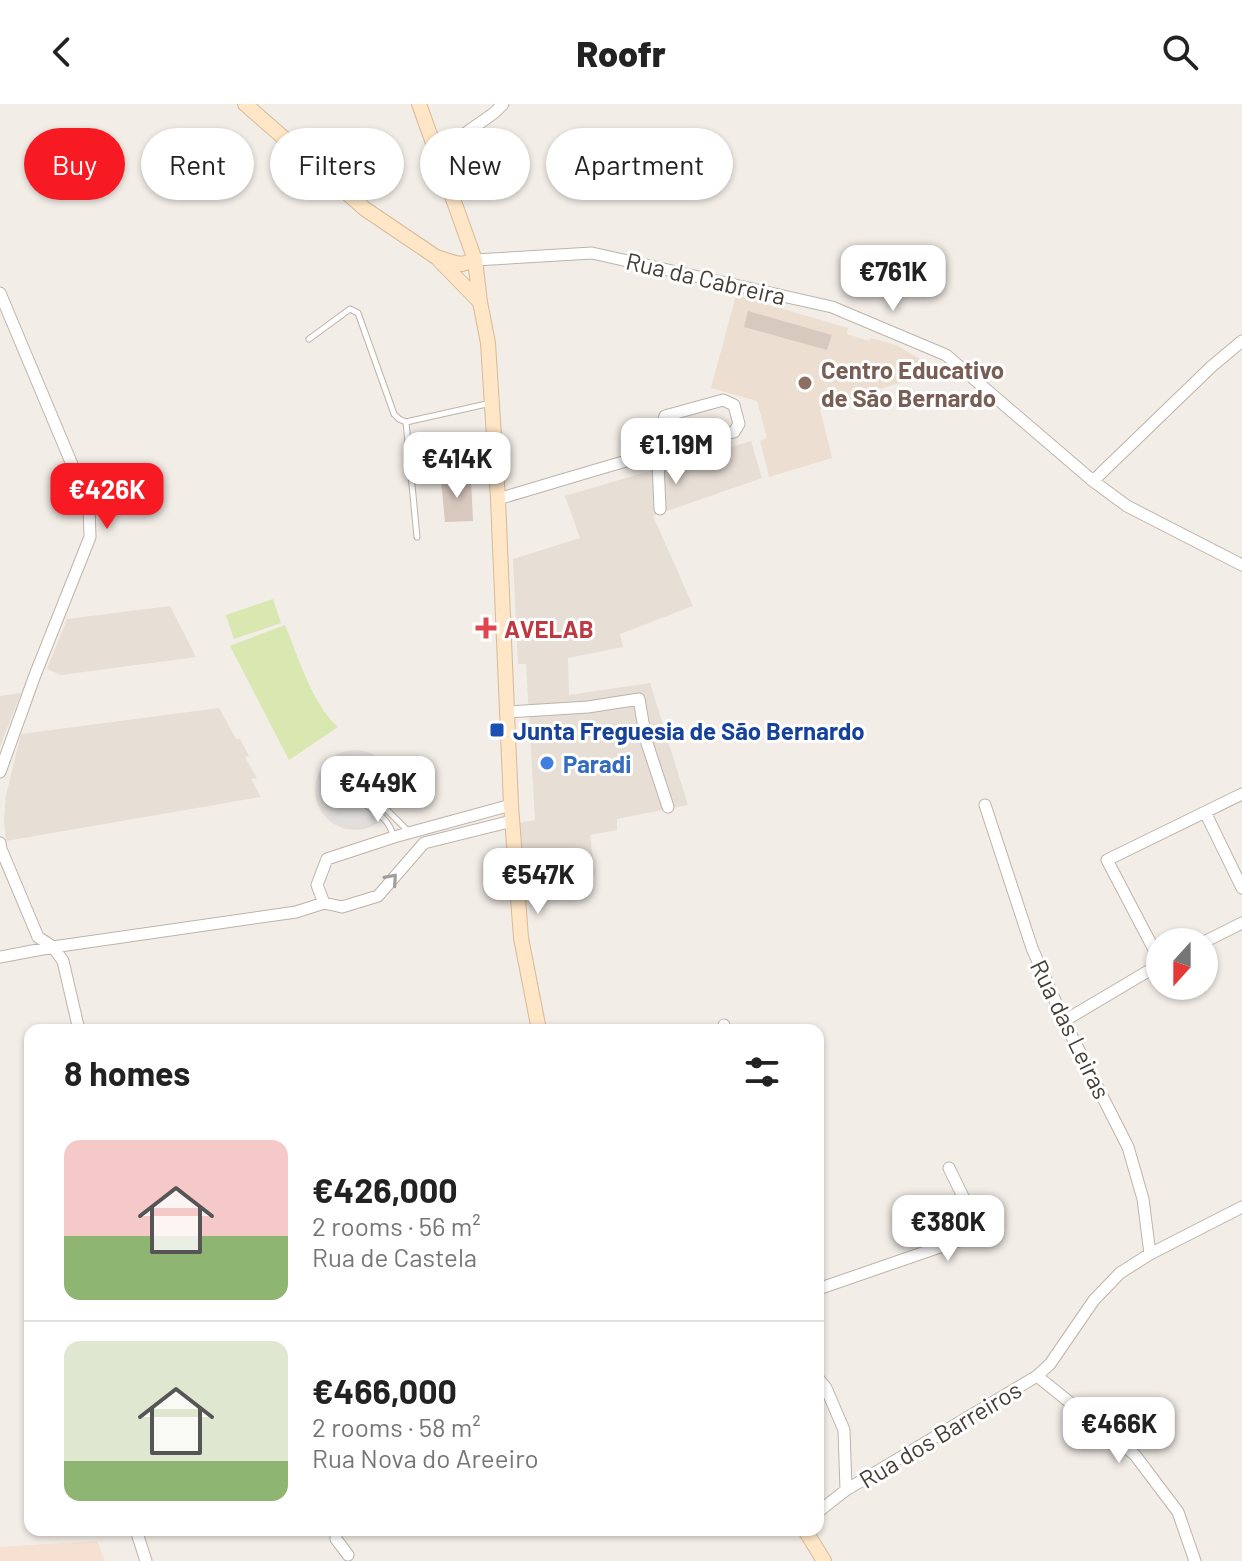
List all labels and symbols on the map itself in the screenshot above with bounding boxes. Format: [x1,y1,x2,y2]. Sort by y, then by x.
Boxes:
pin: €761K [837,245,949,313]
street label: Rua da Cabreira [623,246,789,310]
place label: Centro Educativo de São Bernardo [821,355,1004,412]
marker: Centro Educativo de São Bernardo [796,374,814,392]
pin: €1.19M [611,418,741,486]
pin: €414K [401,432,513,500]
pin: €426K [51,463,163,531]
place label: AVELAB [504,614,594,643]
marker: AVELAB [475,617,497,639]
place label: Junta Freguesia de São Bernardo [513,716,865,745]
marker: Junta Freguesia de São Bernardo [488,721,506,739]
place label: Paradi [563,749,631,778]
marker: Paradi [538,754,556,772]
pin: €449K [322,756,434,824]
pin: €547K [482,848,594,916]
one-way arrow [382,874,397,889]
north arrow [1146,928,1218,1000]
street label: Rua das Leiras [1025,955,1117,1103]
pin: €380K [892,1195,1004,1263]
street label: Rua dos Barreiros [854,1374,1026,1494]
pin: €466K [1063,1397,1175,1465]

